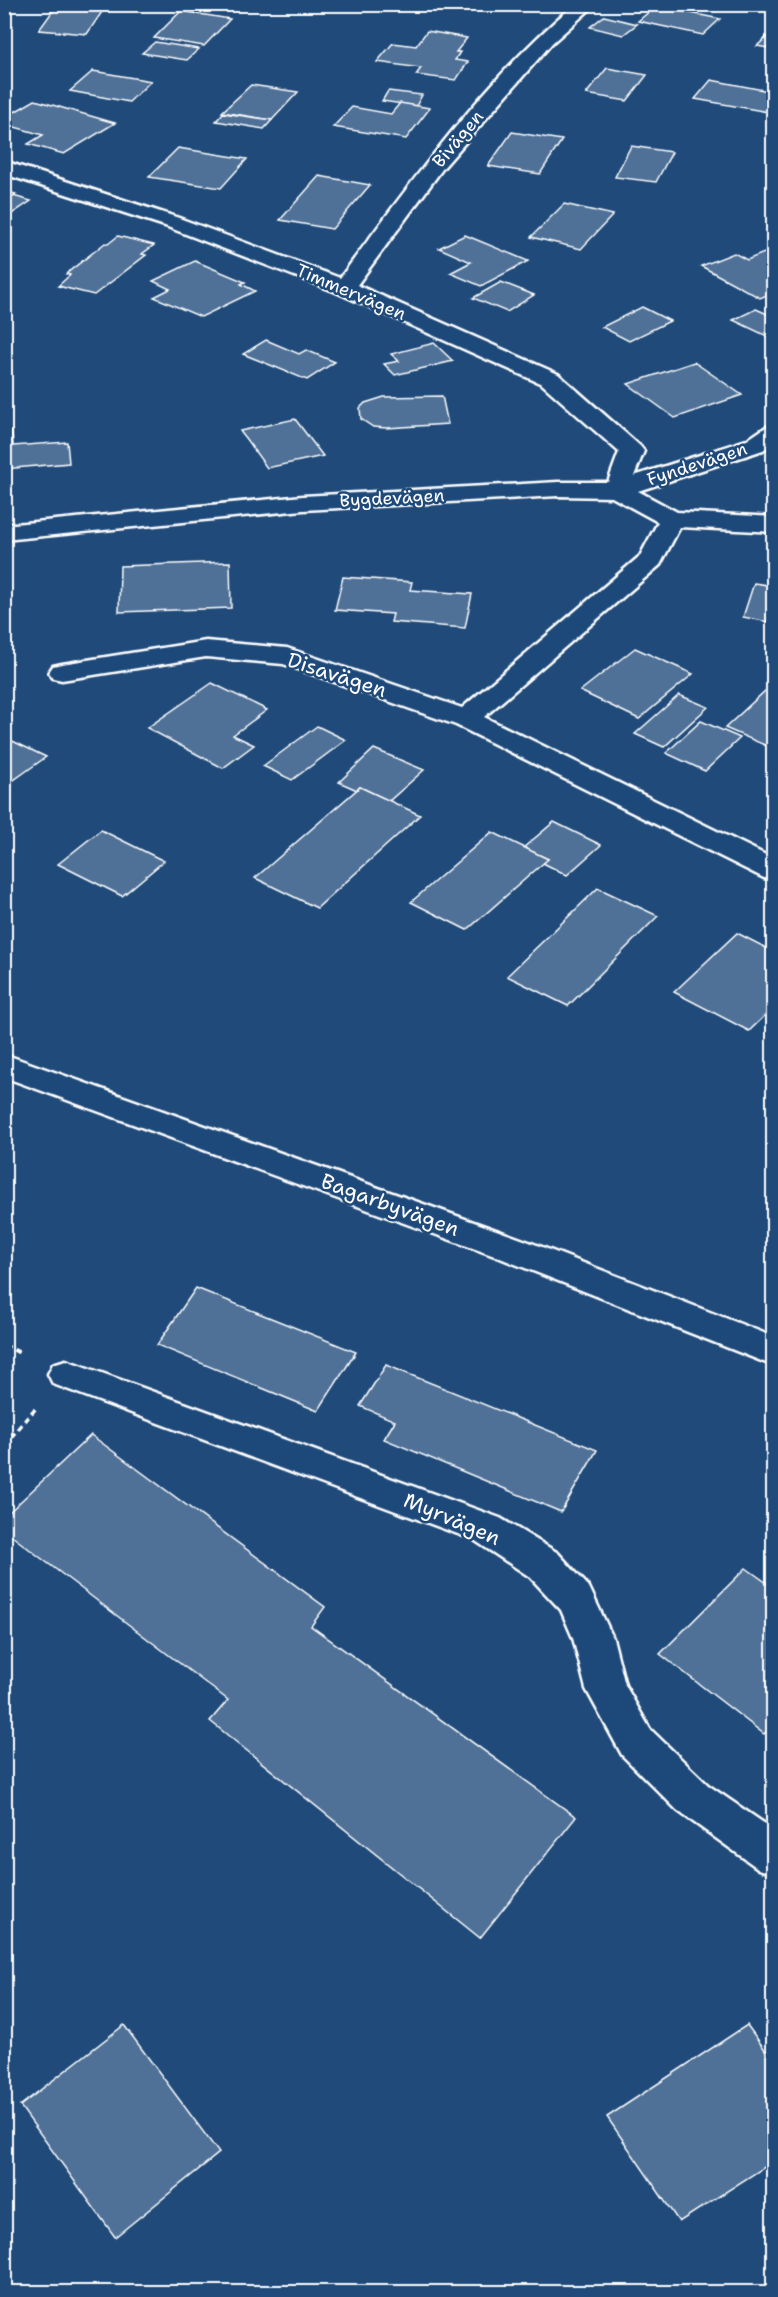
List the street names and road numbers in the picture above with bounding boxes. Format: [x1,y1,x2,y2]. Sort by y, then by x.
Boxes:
street label: Bivägen [427,105,489,173]
street label: Timmervägen [292,258,410,326]
street label: Fyndevägen [644,437,750,491]
street label: Bygdevägen [339,483,445,513]
street label: Disavägen [284,646,390,704]
street label: Bagarbyvägen [317,1167,463,1243]
street label: Myrvägen [399,1486,505,1552]

